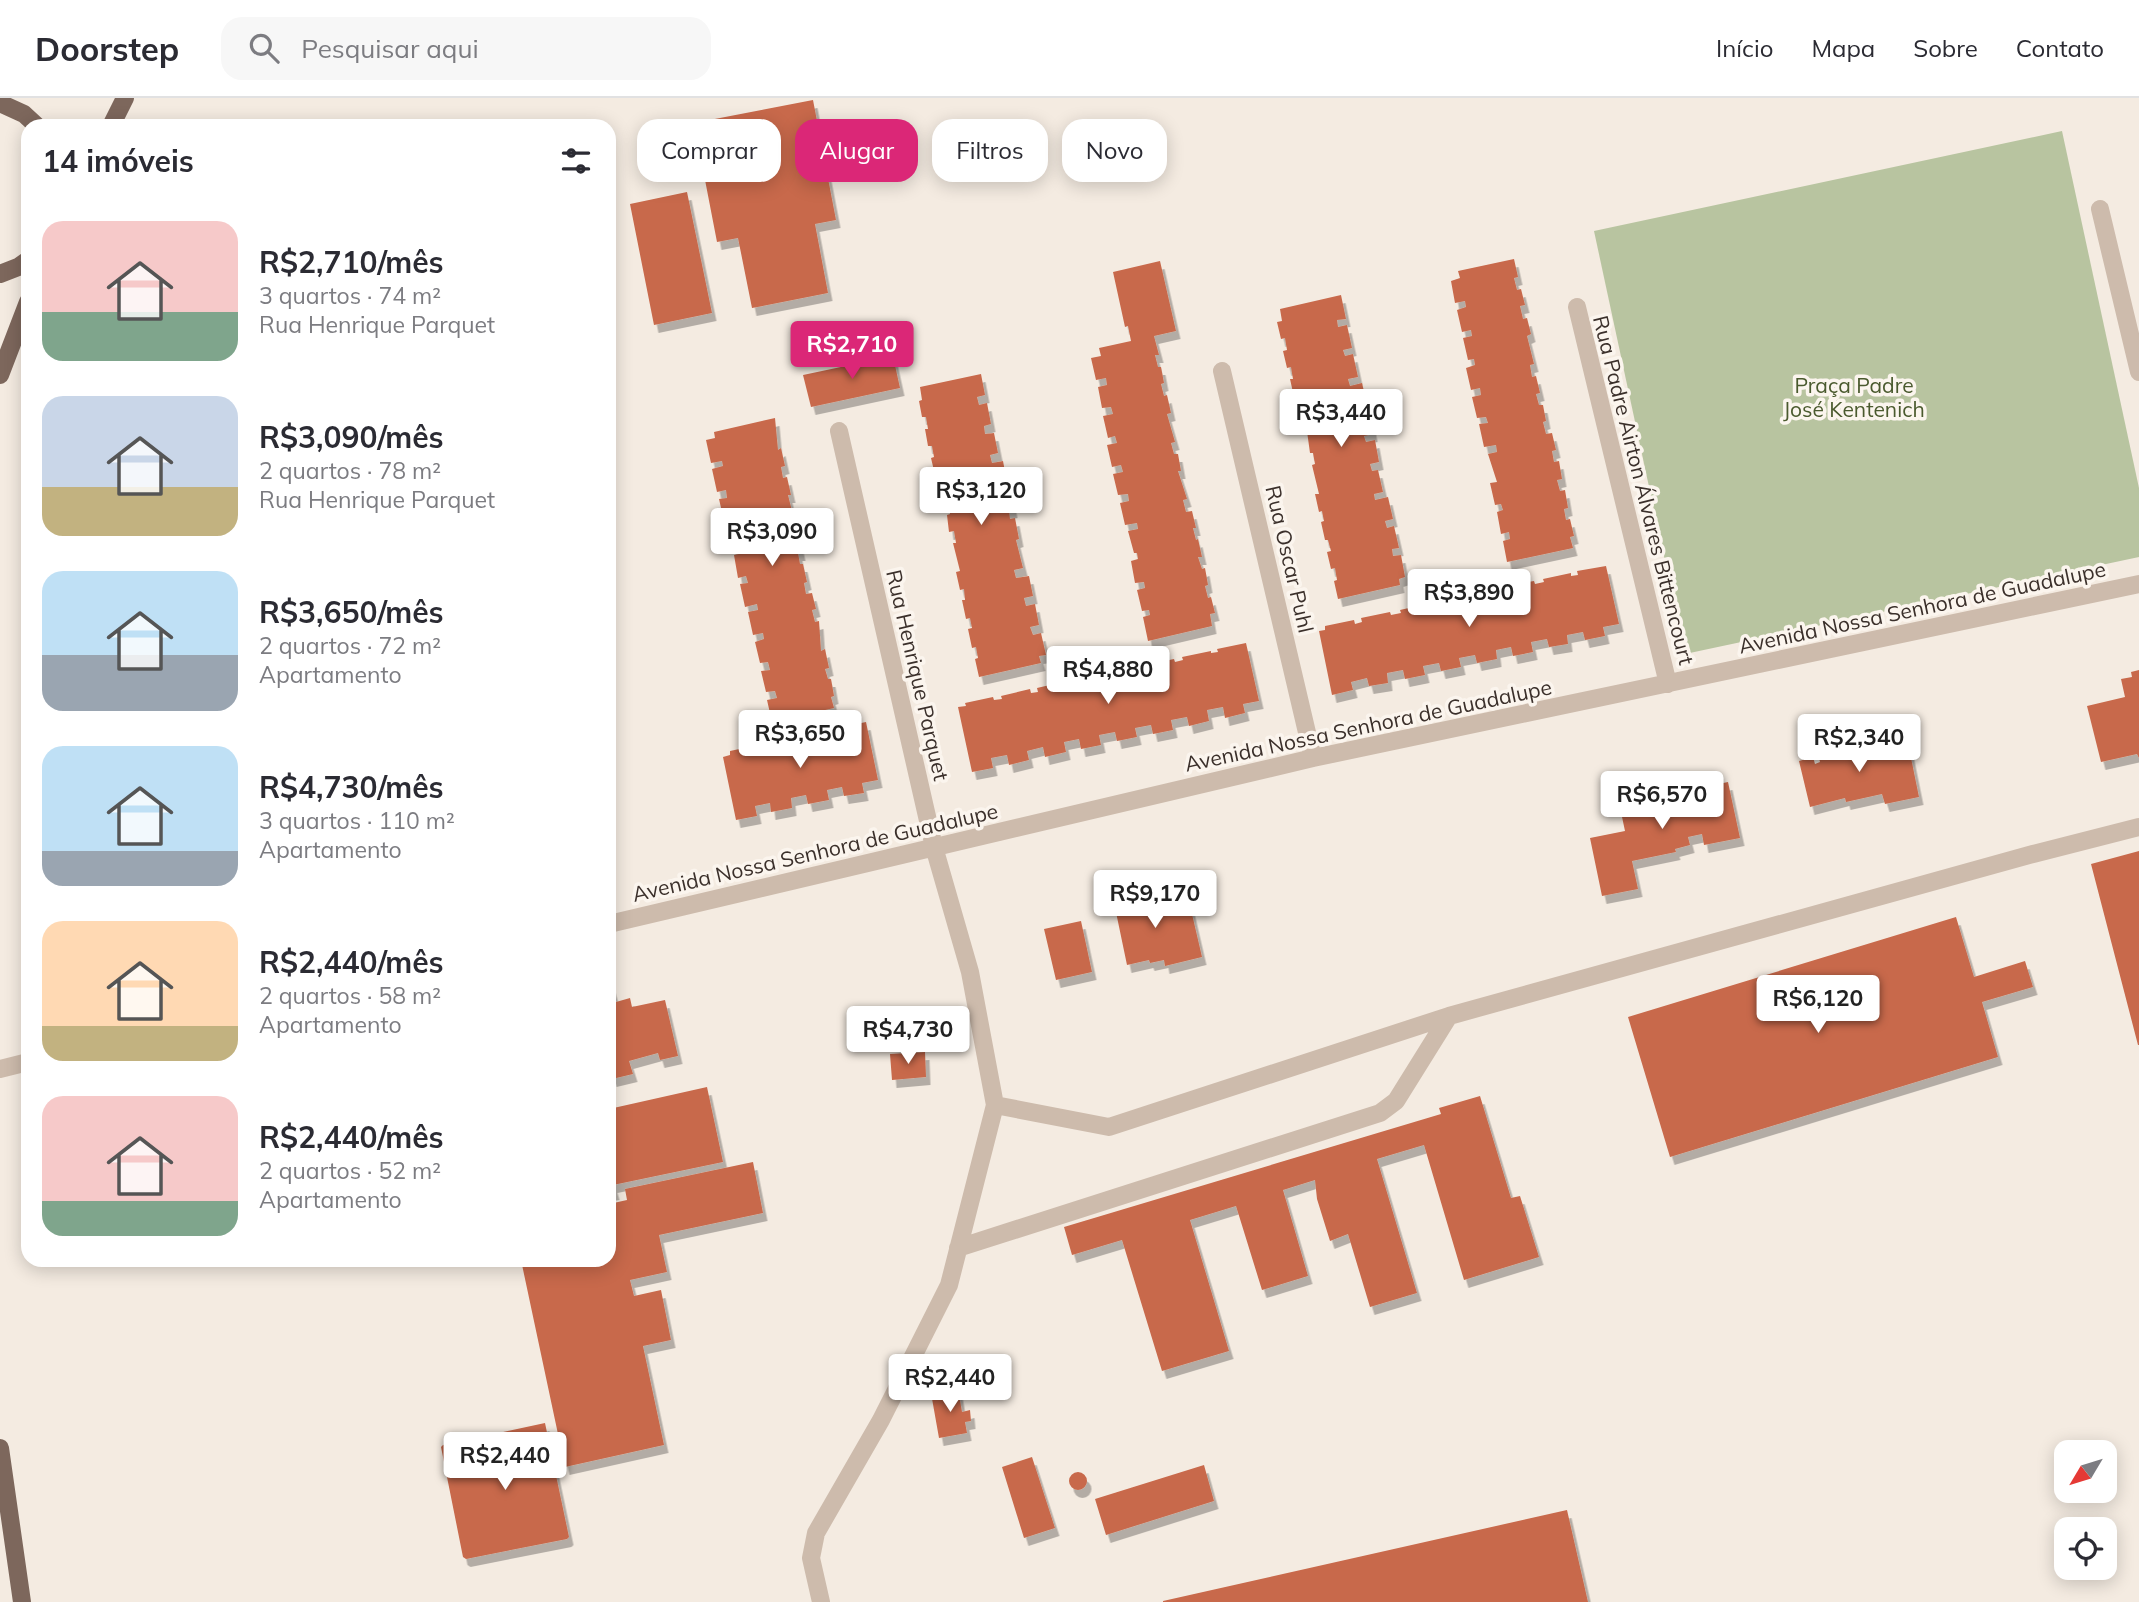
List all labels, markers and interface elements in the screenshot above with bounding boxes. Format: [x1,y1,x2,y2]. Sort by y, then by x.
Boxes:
search box [221,17,711,80]
text: Doorstep [35,28,179,69]
icon: search [245,29,283,67]
text: Pesquisar aqui [301,32,479,65]
text: Início [1716,33,1773,63]
text: Mapa [1811,33,1875,63]
text: Sobre [1913,33,1978,63]
text: Contato [2016,33,2104,63]
chip: Comprar [637,119,781,182]
chip: Alugar [795,119,918,182]
chip: Filtros [932,119,1048,182]
chip: Novo [1062,119,1167,182]
text: 14 imóveis [42,142,194,180]
icon: filters [557,142,595,180]
text: R$2,710/mês [259,243,444,281]
icon: home [98,249,182,333]
text: 3 quartos · 74 m² [259,281,441,310]
text: Rua Henrique Parquet [259,310,495,339]
street label: Rua Padre Airton Álvares Bittencourt [1588,313,1700,667]
pin: R$2,710 [787,322,917,381]
text: R$2,710 [807,329,897,358]
park label: Praça Padre José Kentenich [1783,372,1925,422]
pin: R$3,440 [1276,390,1406,449]
text: R$3,440 [1296,397,1386,426]
text: R$3,090/mês [259,418,444,456]
icon: home [98,424,182,508]
text: 2 quartos · 78 m² [259,456,441,485]
pin: R$3,120 [916,468,1046,527]
text: R$3,120 [936,475,1026,504]
street label: Rua Oscar Puhl [1260,483,1320,635]
text: Rua Henrique Parquet [259,485,495,514]
pin: R$3,090 [707,508,837,568]
text: R$3,090 [727,516,817,545]
street label: Avenida Nossa Senhora de Guadalupe [1736,555,2108,659]
street label: Rua Henrique Parquet [881,567,955,783]
pin: R$3,890 [1404,570,1534,629]
text: R$3,890 [1424,577,1514,606]
text: R$3,650/mês [259,593,444,631]
icon: home [98,599,182,683]
text: 2 quartos · 72 m² [259,631,441,660]
pin: R$4,880 [1043,646,1173,706]
text: R$4,880 [1063,654,1153,683]
text: Apartamento [259,660,402,689]
street label: Avenida Nossa Senhora de Guadalupe [1182,673,1554,777]
pin: R$3,650 [735,710,865,770]
pin: R$2,340 [1794,714,1924,774]
text: R$3,650 [755,718,845,747]
text: R$2,340 [1814,722,1904,751]
text: R$4,730/mês [259,768,444,806]
pin: R$6,570 [1597,772,1727,831]
icon: home [98,774,182,858]
text: R$6,570 [1617,779,1707,808]
street label: Avenida Nossa Senhora de Guadalupe [630,797,1000,907]
text: 3 quartos · 110 m² [259,806,455,835]
text: Apartamento [259,835,402,864]
pin: R$9,170 [1090,870,1220,930]
text: R$9,170 [1110,878,1200,907]
text: R$2,440/mês [259,943,444,981]
icon: home [98,949,182,1033]
pin: R$6,120 [1753,976,1883,1035]
text: 2 quartos · 58 m² [259,981,441,1010]
text: R$6,120 [1773,983,1863,1012]
pin: R$4,730 [843,1006,973,1066]
text: Apartamento [259,1010,402,1039]
text: R$4,730 [863,1014,953,1043]
text: R$2,440/mês [259,1118,444,1156]
icon: home [98,1124,182,1208]
text: 2 quartos · 52 m² [259,1156,441,1185]
text: Apartamento [259,1185,402,1214]
pin: R$2,440 [885,1354,1015,1414]
text: R$2,440 [905,1362,995,1391]
pin: R$2,440 [440,1432,570,1492]
text: R$2,440 [460,1440,550,1469]
north arrow [2054,1440,2118,1503]
map controls [2054,1440,2117,1580]
button: locate [2054,1517,2117,1580]

